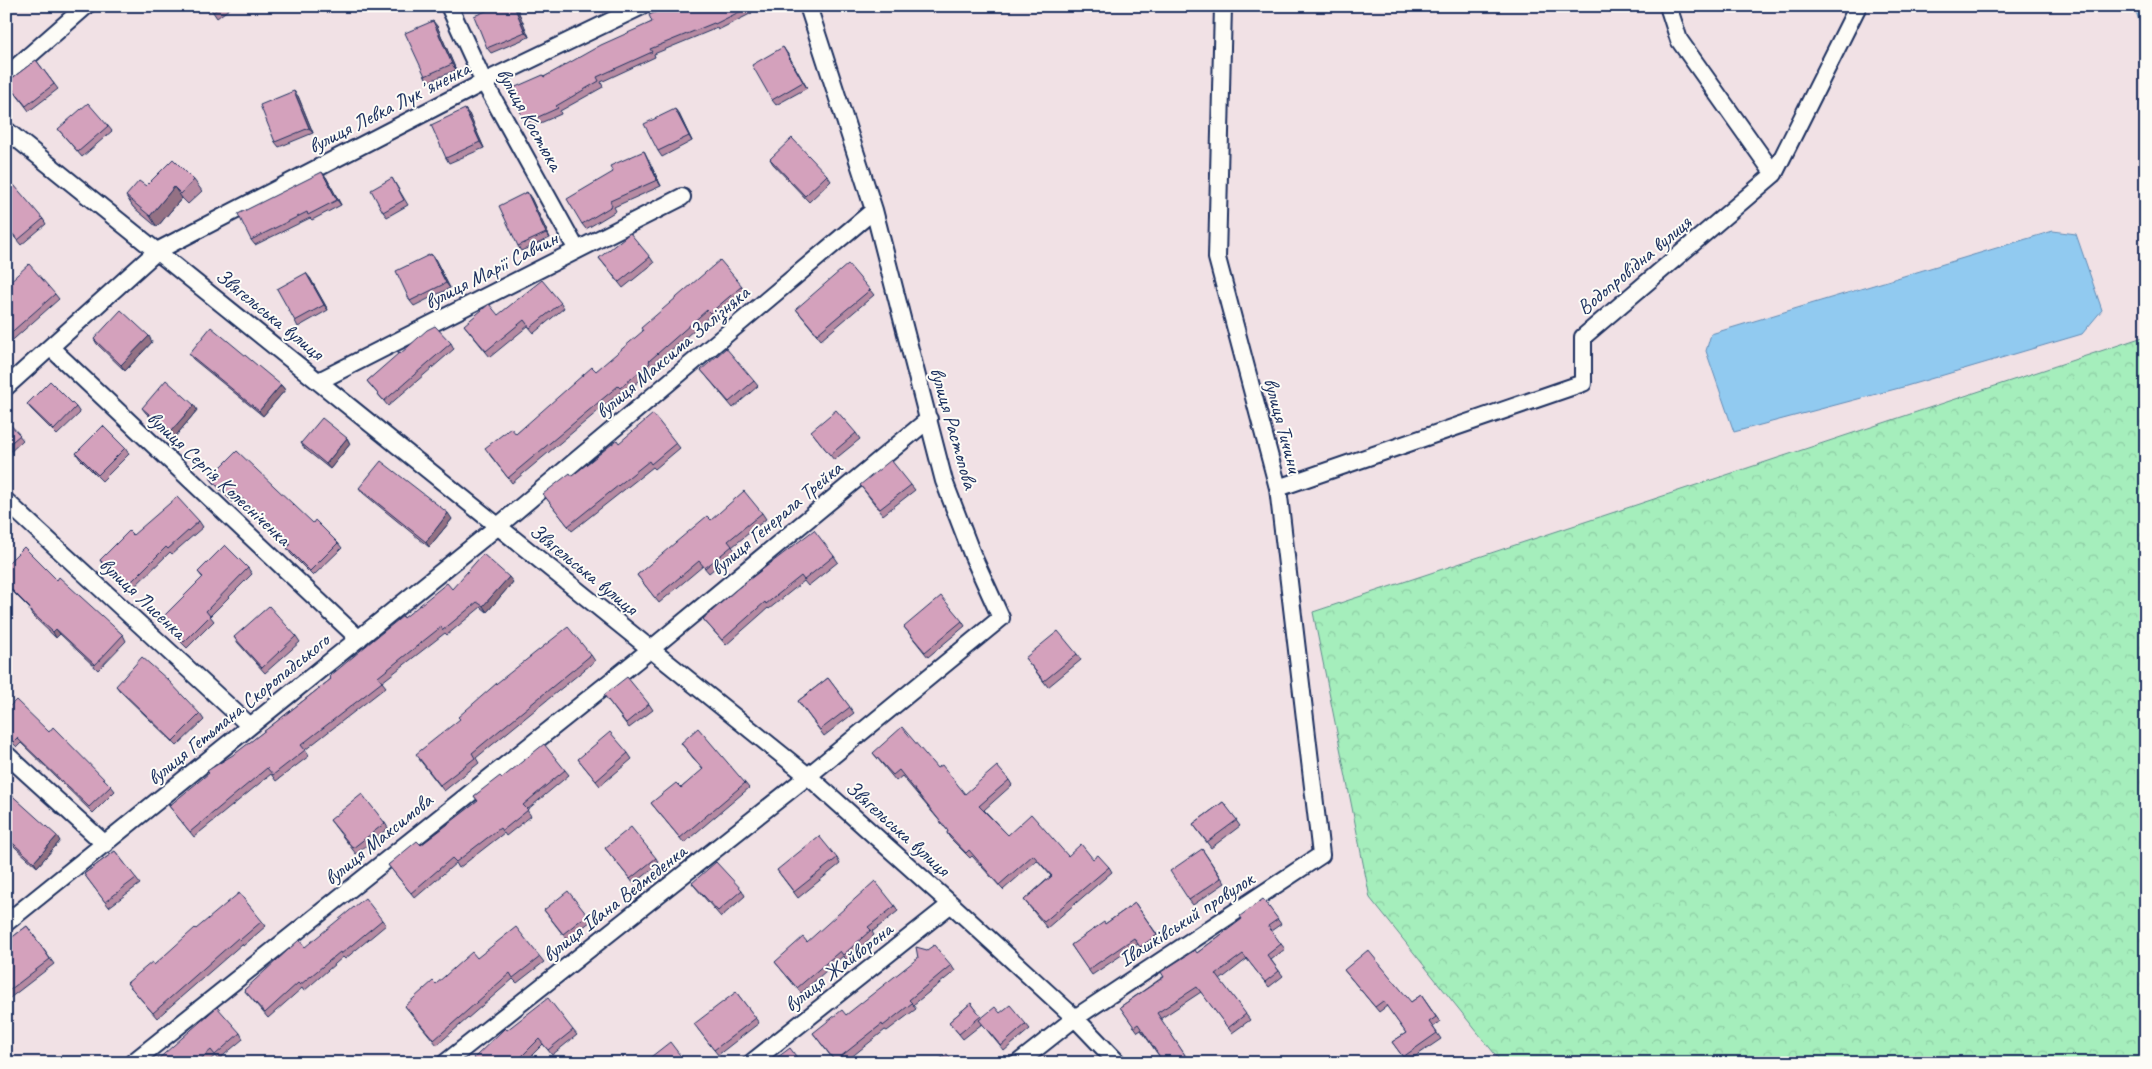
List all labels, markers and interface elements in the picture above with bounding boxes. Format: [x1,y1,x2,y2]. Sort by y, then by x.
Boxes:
street label: вулиця Левка Лукʼяненка [304,54,476,159]
street label: вулиця Костюка [491,63,570,177]
street label: Водопровідна вулиця [1572,209,1698,320]
street label: вулиця Марії Савчин [420,225,563,315]
street label: Звягельська вулиця [211,262,331,367]
street label: вулиця Максима Залізняка [590,279,756,425]
street label: вулиця Растопова [924,364,984,494]
street label: вулиця Тичини [1258,375,1309,478]
street label: вулиця Сергія Колесніченка [142,405,297,552]
street label: вулиця Генерала Трейка [705,454,849,581]
street label: Звягельська вулиця [525,517,645,622]
street label: вулиця Лисенка [94,551,193,646]
street label: вулиця Гетьмана Скоропадського [142,626,336,791]
street label: Звягельська вулиця [840,774,957,883]
street label: вулиця Максимова [318,786,439,891]
street label: вулиця Івана Ведмеденка [537,837,693,967]
street label: Івашківський провулок [1114,864,1260,972]
street label: вулиця Жайворона [779,915,899,1017]

